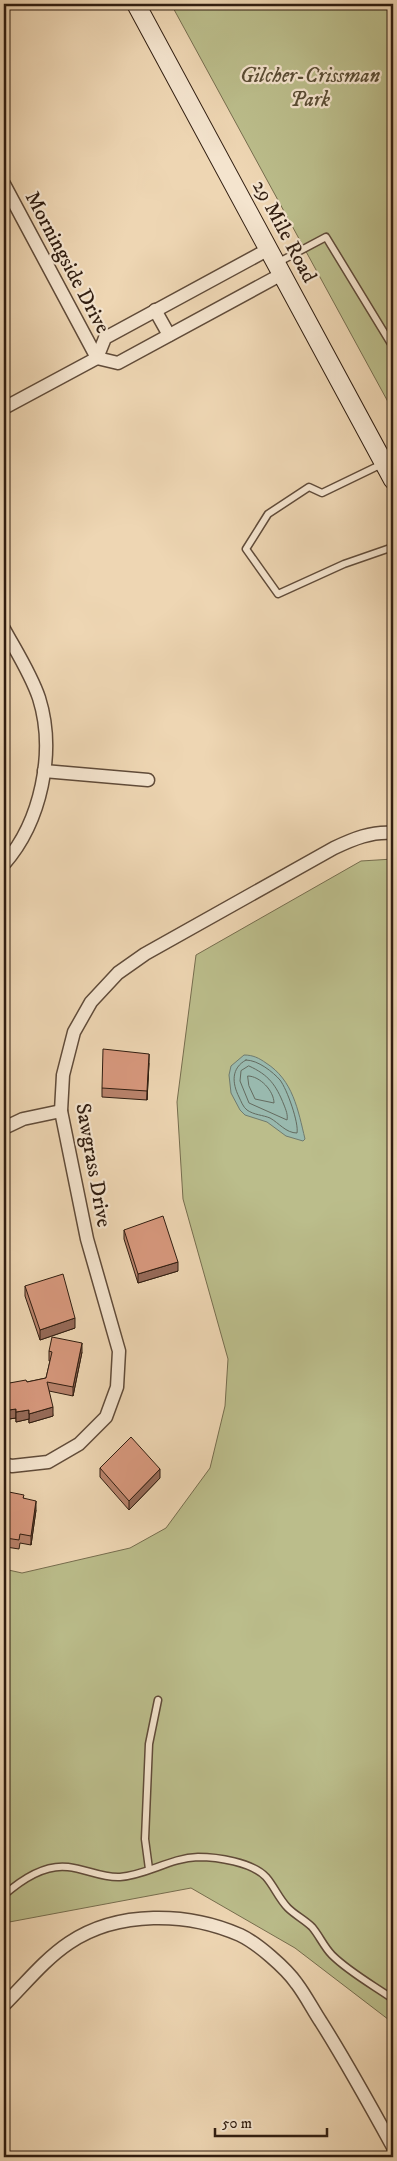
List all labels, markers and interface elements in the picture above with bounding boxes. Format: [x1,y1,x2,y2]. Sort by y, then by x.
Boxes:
park label: Gilcher-Crissman Park [240,63,380,113]
street label: 29 Mile Road [246,176,322,288]
street label: Morningside Drive [19,187,116,338]
street label: Sawgrass Drive [69,1101,117,1230]
scale bar [215,2106,327,2138]
text: 50 m [222,2114,252,2133]

